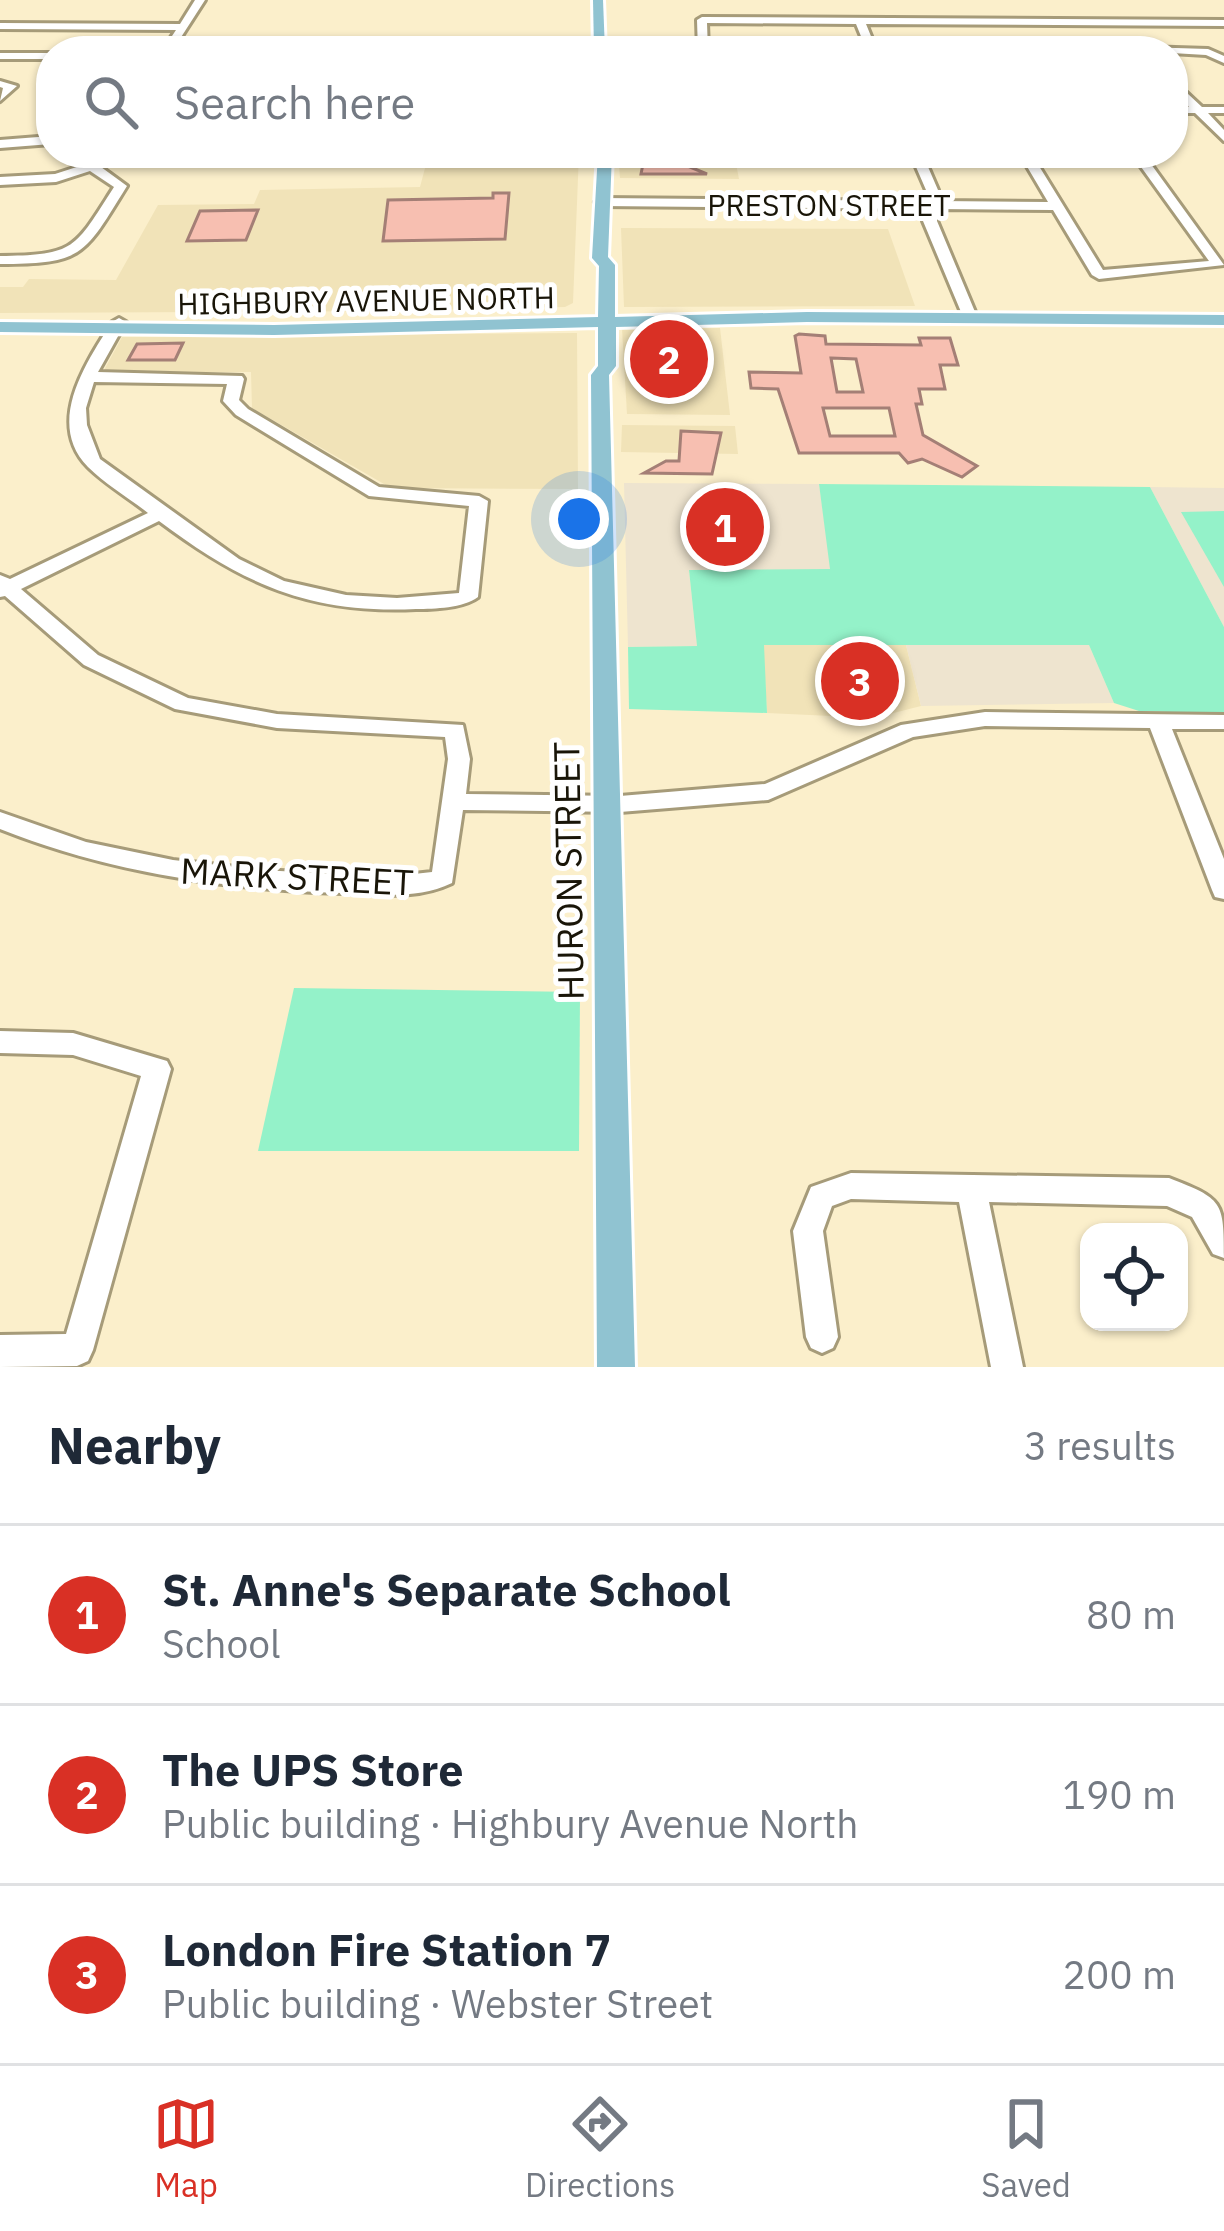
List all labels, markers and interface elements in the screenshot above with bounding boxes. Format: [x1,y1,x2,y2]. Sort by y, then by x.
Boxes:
search box [36,36,1188,168]
icon: search [78,69,144,135]
text: Search here [174,73,415,131]
street label: PRESTON STREET [707,185,951,224]
street label: HIGHBURY AVENUE NORTH [177,277,555,323]
pin: 2 [630,314,708,404]
pin: 1 [686,482,764,572]
your location [549,489,609,549]
pin: 3 [821,636,899,726]
street label: HURON STREET [542,741,594,1001]
street label: MARK STREET [179,846,415,906]
map controls [1080,1223,1188,1331]
button: locate [1080,1223,1188,1331]
text: Nearby [48,1412,221,1478]
text: 3 results [1024,1420,1176,1471]
text: St. Anne's Separate School [162,1560,731,1618]
text: 1 [75,1589,99,1640]
text: 80 m [1086,1589,1176,1640]
text: School [162,1618,281,1669]
text: The UPS Store [162,1740,464,1798]
text: 2 [75,1769,99,1820]
text: 190 m [1063,1769,1176,1820]
text: Public building · Highbury Avenue North [162,1798,858,1849]
text: London Fire Station 7 [162,1920,611,1978]
text: 3 [75,1949,99,2000]
text: 200 m [1063,1949,1176,2000]
text: Public building · Webster Street [162,1978,713,2029]
tab: Map [153,2091,219,2206]
tab: Directions [525,2091,675,2206]
tab: Saved [981,2091,1071,2206]

